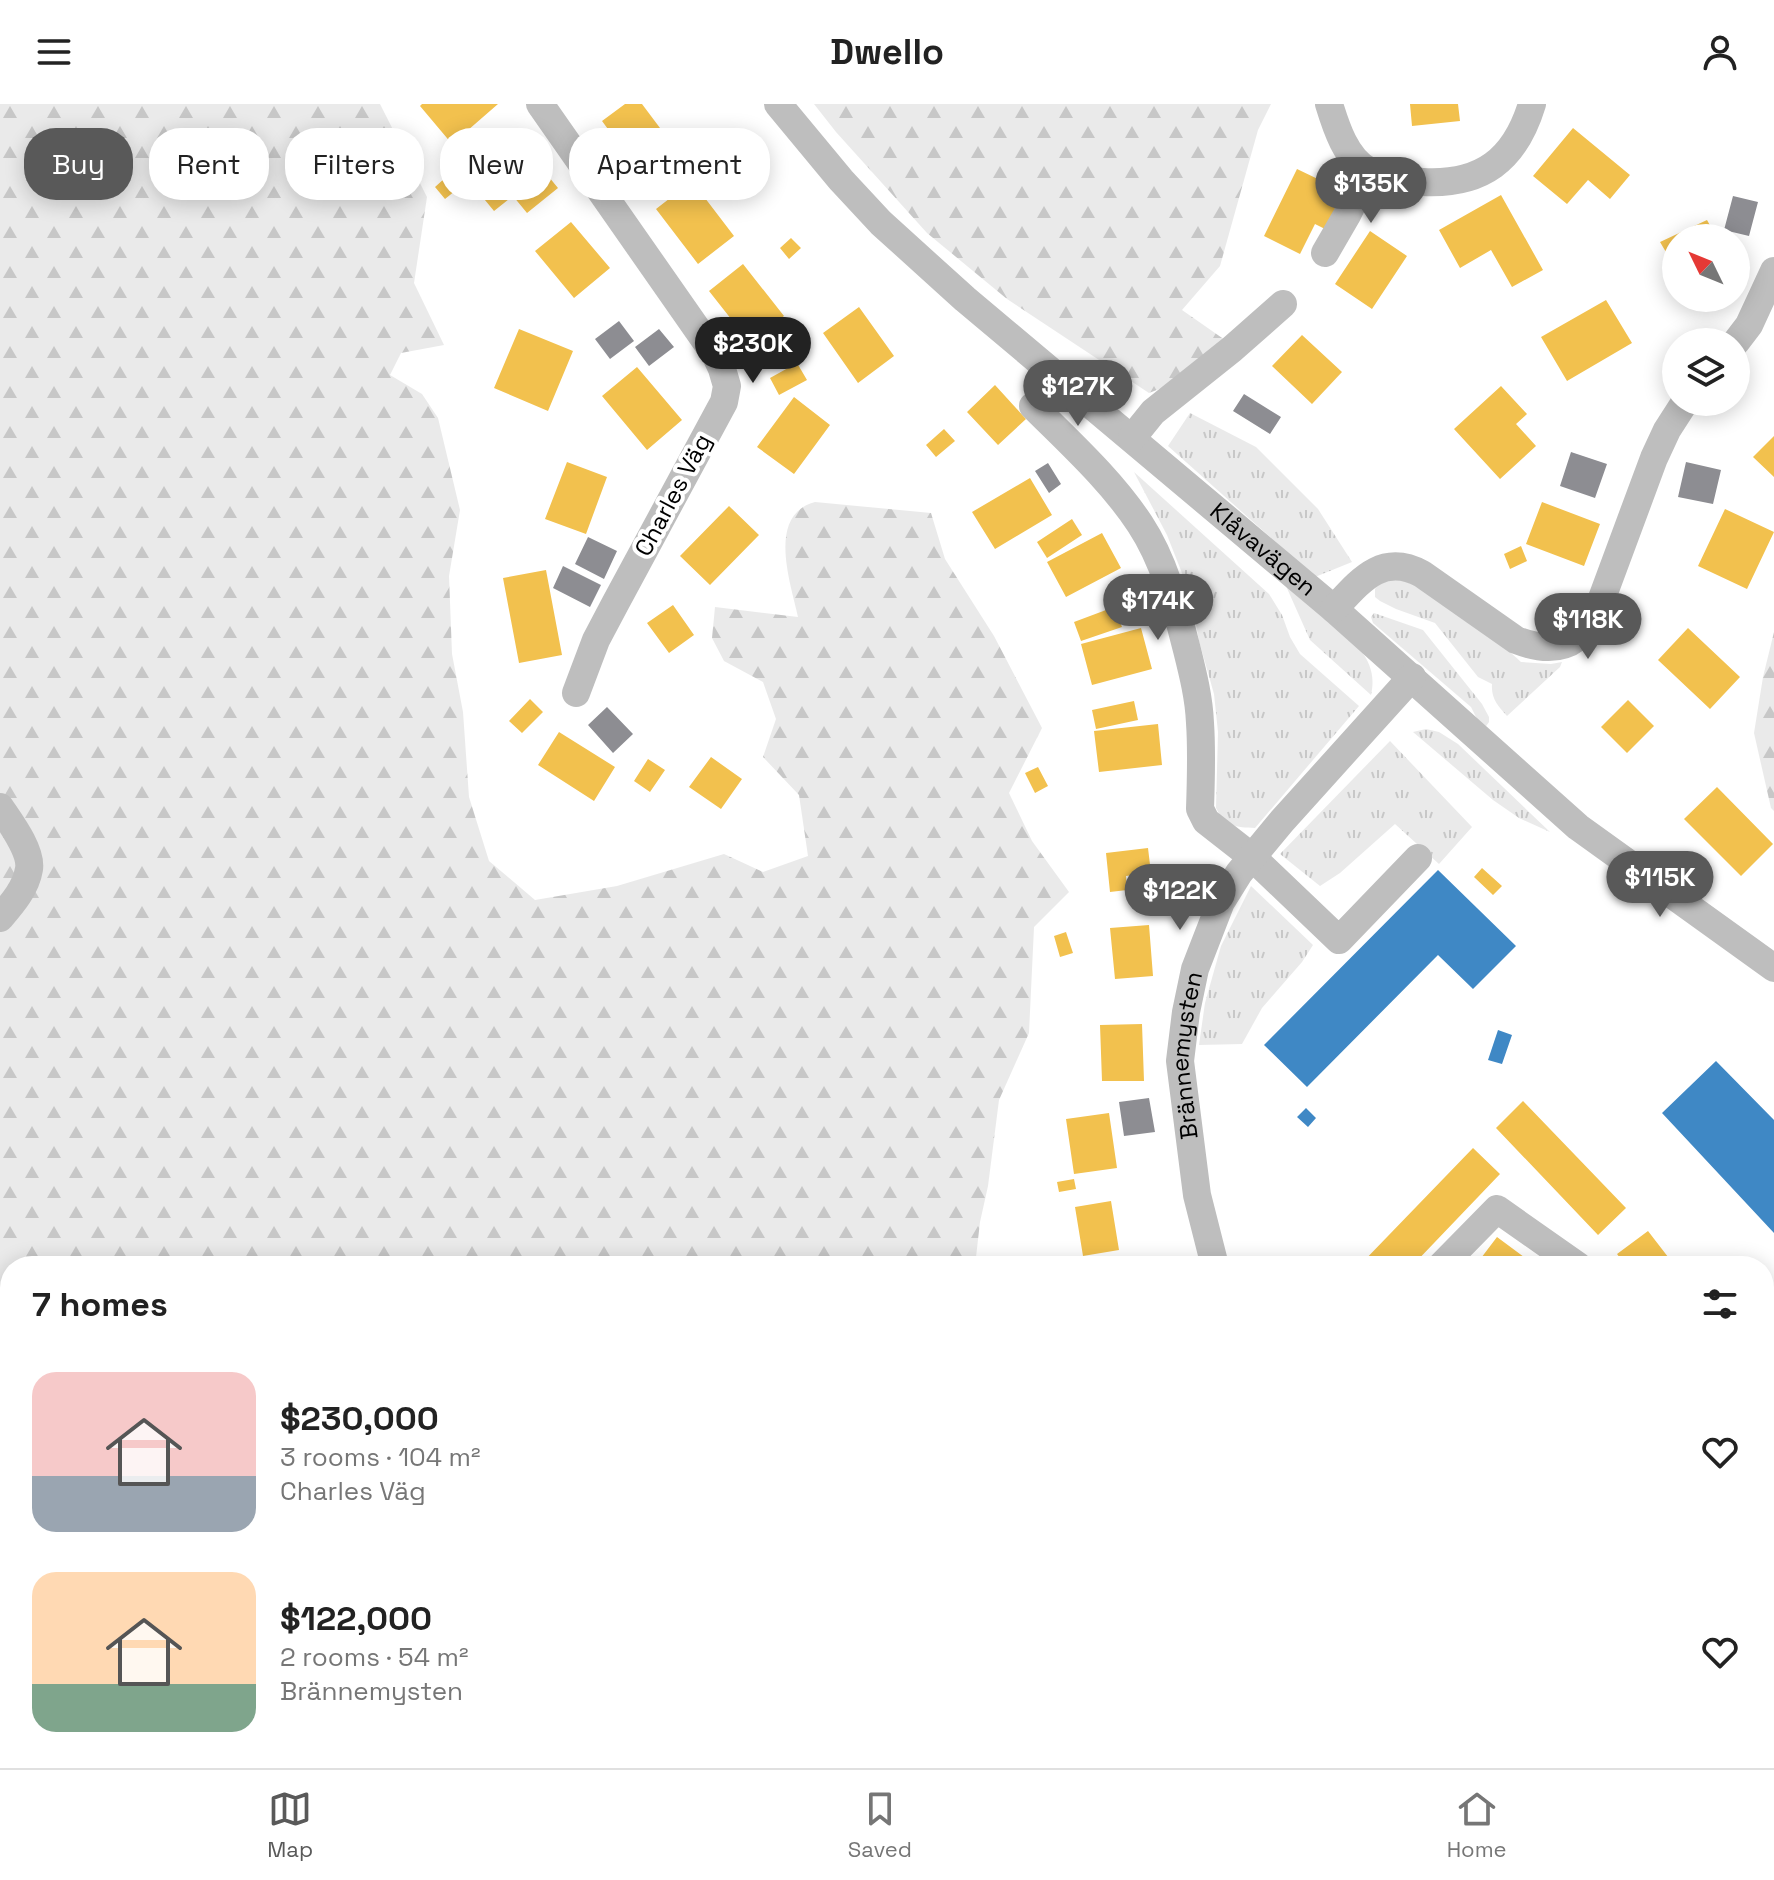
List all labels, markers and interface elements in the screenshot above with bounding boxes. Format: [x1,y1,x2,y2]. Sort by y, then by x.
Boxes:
text: Dwello [830,29,944,75]
icon: menu [32,30,76,74]
icon: person [1698,30,1742,74]
chip: Buy [24,128,133,200]
chip: Rent [149,128,269,200]
chip: Filters [285,128,424,200]
chip: New [440,128,553,200]
chip: Apartment [569,128,770,200]
pin: $135K [1315,157,1427,225]
text: $135K [1333,166,1409,200]
north arrow [1662,224,1750,312]
map controls [1662,224,1750,416]
pin: $230K [697,317,809,385]
text: $230K [713,326,793,360]
button: layers [1662,328,1750,416]
pin: $127K [1022,360,1134,428]
text: $127K [1041,369,1115,403]
street label: Charles Väg [627,428,718,561]
street label: Klåvavägen [1204,495,1323,603]
pin: $174K [1102,574,1214,642]
text: $174K [1121,583,1195,617]
pin: $118K [1532,593,1644,661]
text: $118K [1552,602,1624,636]
pin: $115K [1604,851,1716,919]
text: $115K [1624,860,1696,894]
pin: $122K [1124,864,1236,932]
text: $122K [1143,873,1217,907]
street label: Brännemysten [1164,969,1209,1141]
icon: filters [1698,1282,1742,1326]
text: 7 homes [32,1283,168,1326]
text: $230,000 [280,1397,439,1440]
icon: home [96,1404,192,1500]
icon: heart [1698,1430,1742,1474]
text: 3 rooms · 104 m² [280,1440,481,1474]
text: Charles Väg [280,1474,426,1508]
text: $122,000 [280,1597,432,1640]
icon: home [96,1604,192,1700]
icon: heart [1698,1630,1742,1674]
text: 2 rooms · 54 m² [280,1640,469,1674]
text: Brännemysten [280,1674,463,1708]
tab: Map [267,1787,313,1863]
tab: Saved [848,1787,912,1863]
tab: Home [1447,1787,1507,1863]

